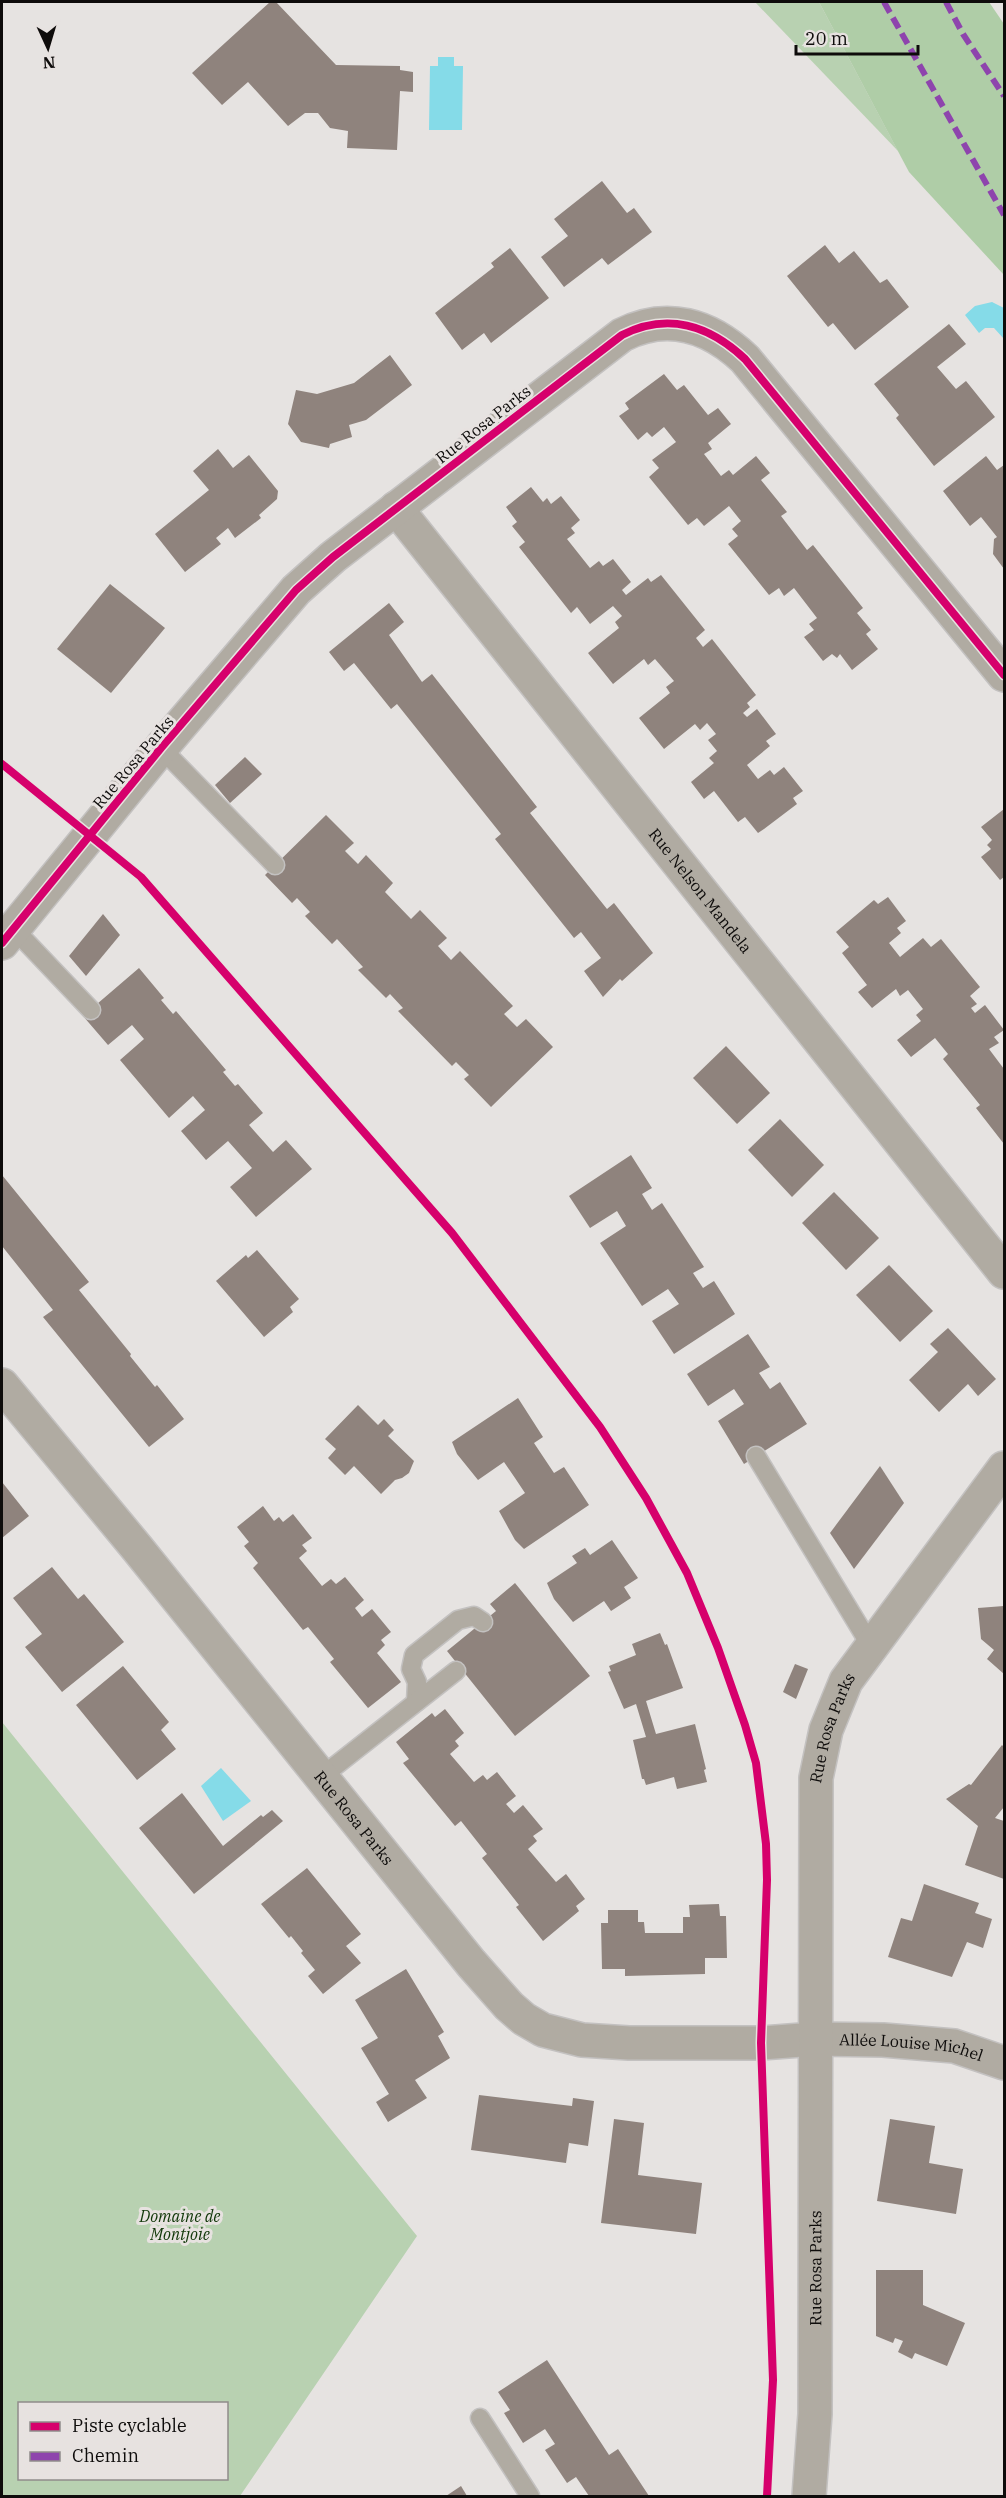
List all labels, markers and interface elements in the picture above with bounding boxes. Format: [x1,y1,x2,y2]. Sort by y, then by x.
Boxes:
north arrow [18,18,78,78]
scale bar [796,18,918,56]
text: 20 m [805,27,848,50]
text: N [42,53,56,73]
street label: Rue Rosa Parks [431,381,535,467]
street label: Rue Rosa Parks [88,711,178,813]
street label: Rue Nelson Mandela [645,824,757,957]
street label: Rue Rosa Parks [805,1668,859,1785]
street label: Rue Rosa Parks [310,1767,398,1869]
street label: Allée Louise Michel [839,2029,986,2065]
park label: Domaine de Montjoie [139,2206,220,2244]
street label: Rue Rosa Parks [805,2210,825,2326]
legend [18,2402,228,2480]
text: Piste cyclable [72,2414,187,2437]
text: Chemin [72,2444,139,2467]

